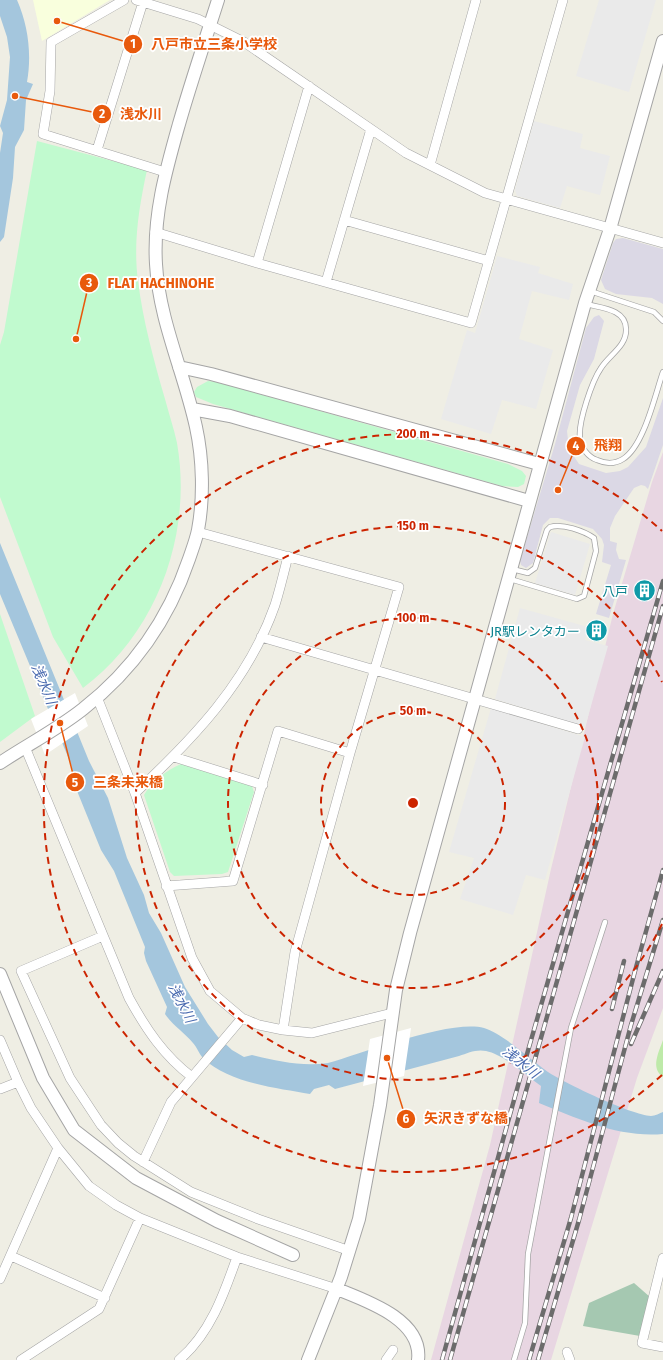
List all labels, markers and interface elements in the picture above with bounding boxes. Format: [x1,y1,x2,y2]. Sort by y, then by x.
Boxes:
callout: 八戸市立三条小学校 [123,31,285,57]
text: 八戸市立三条小学校 [151,36,277,53]
text: 1 [130,37,136,51]
callout: 浅水川 [92,101,170,127]
text: 浅水川 [120,106,162,123]
text: 2 [99,107,105,121]
callout: FLAT HACHINOHE [79,270,222,296]
text: FLAT HACHINOHE [107,275,215,292]
text: 3 [85,276,92,290]
text: 200 m [396,427,430,441]
callout: 飛翔 [566,433,630,459]
text: 飛翔 [594,437,622,454]
text: 4 [573,439,580,453]
text: 150 m [397,519,429,533]
building icon: 八戸 [631,578,657,604]
place label: 八戸 [602,584,628,599]
text: 100 m [397,611,429,625]
building icon: JR駅レンタカー [583,618,609,644]
place label: JR駅レンタカー [490,624,580,639]
water label: 浅水川 [28,662,60,709]
text: 50 m [400,704,426,718]
callout: 三条未来橋 [65,769,171,795]
text: 三条未来橋 [93,774,163,791]
text: 5 [72,776,79,790]
centre of rings [406,796,420,810]
water label: 浅水川 [164,981,200,1028]
water label: 浅水川 [499,1043,544,1083]
callout: 矢沢きずな橋 [396,1106,516,1132]
text: 矢沢きずな橋 [424,1110,508,1127]
text: 6 [403,1112,410,1126]

